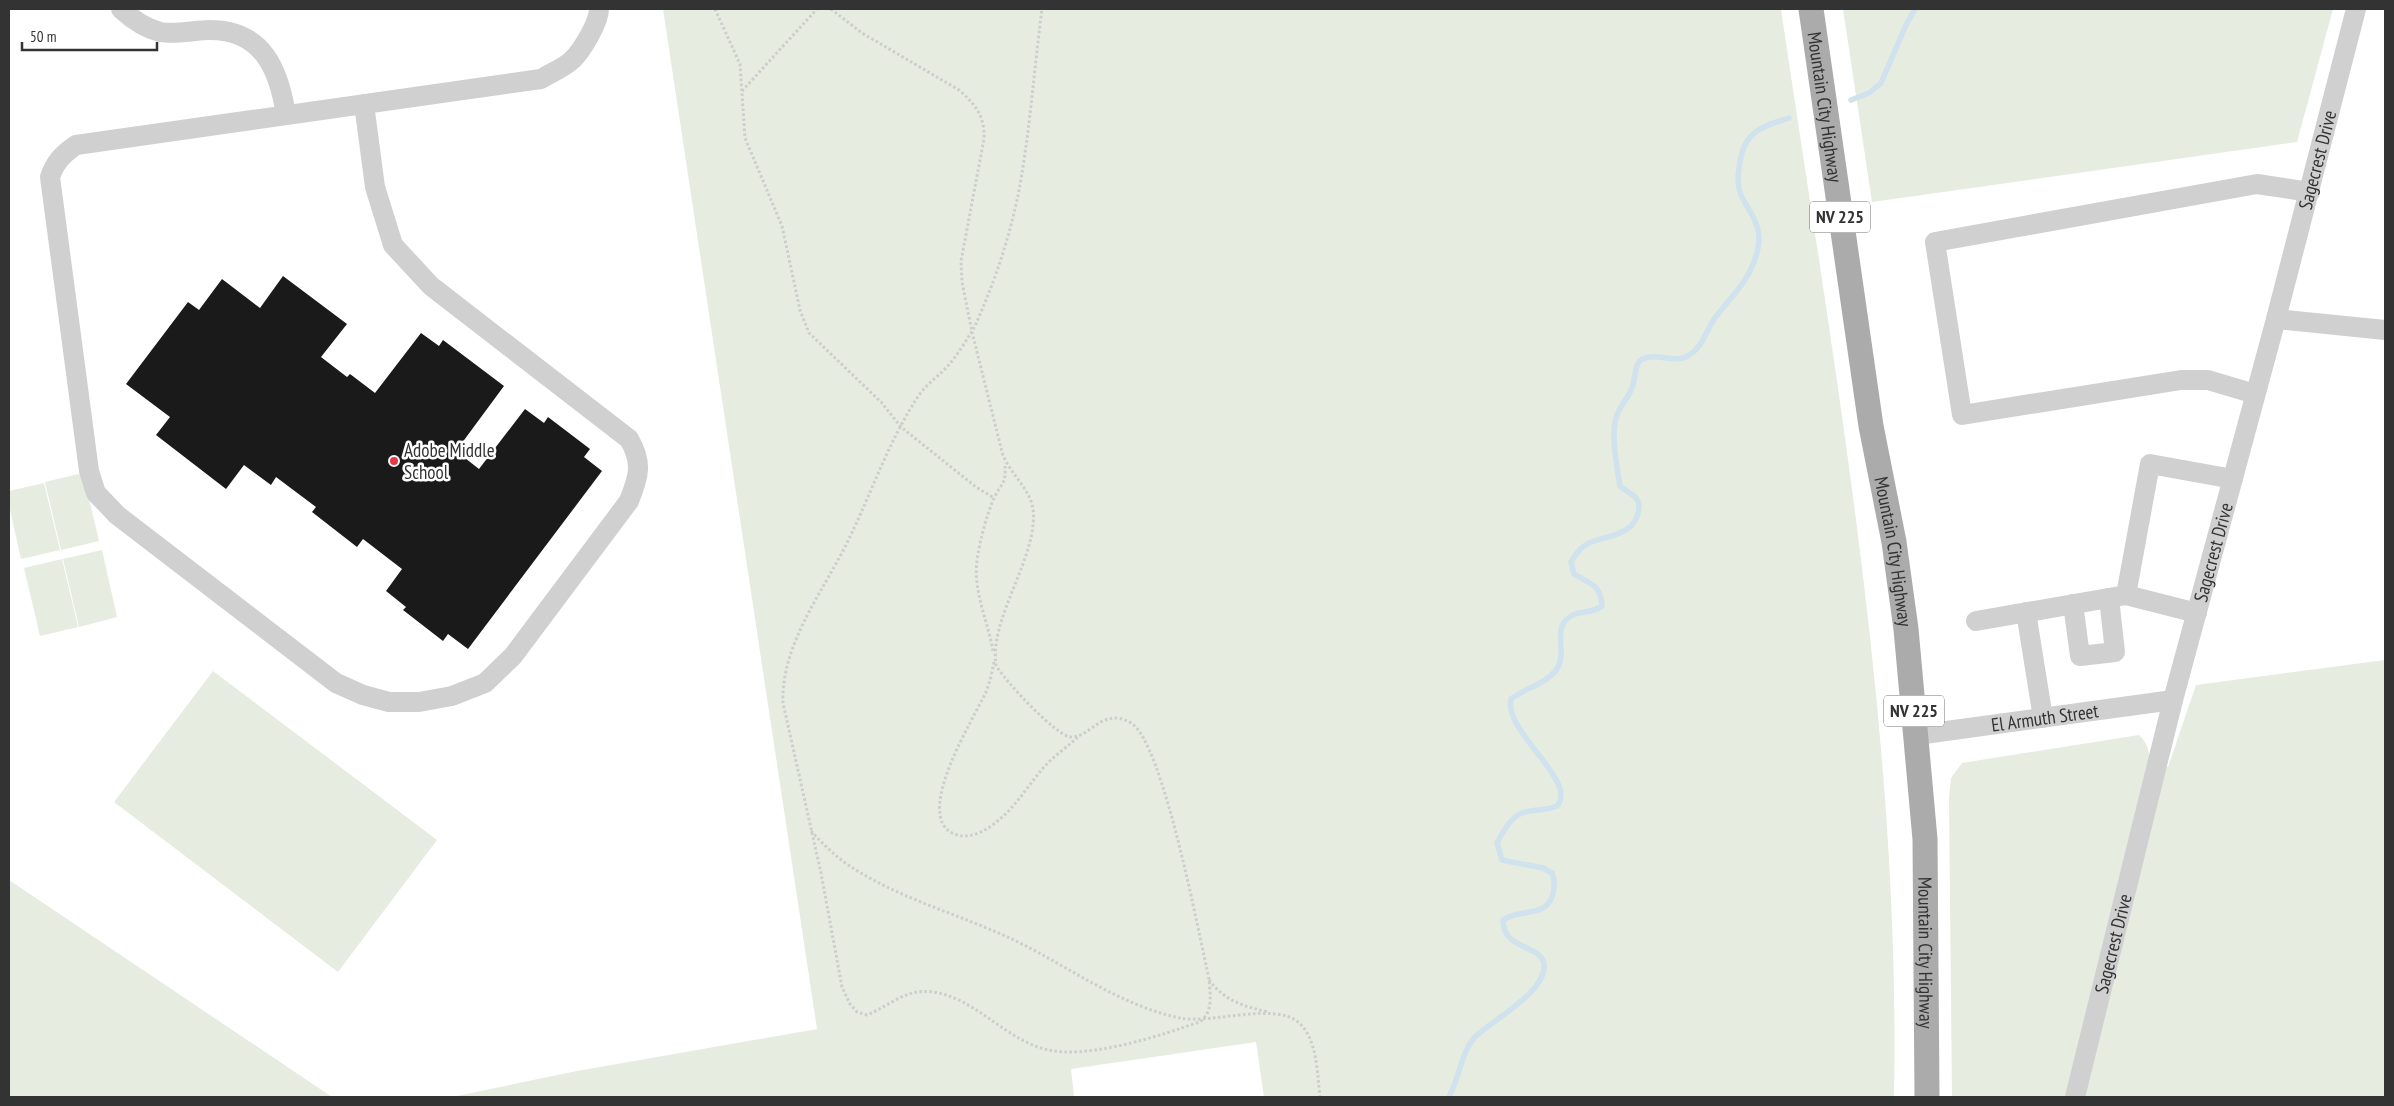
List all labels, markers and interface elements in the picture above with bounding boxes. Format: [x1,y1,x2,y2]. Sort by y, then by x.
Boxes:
scale bar [22,20,158,52]
text: 50 m [30,27,56,46]
street label: Mountain City Highway [1802,30,1848,185]
street label: Sagecrest Drive [2293,107,2341,212]
road number: NV 225 [1810,202,1870,232]
place label: Adobe Middle School [404,438,495,484]
marker: Adobe Middle School [388,455,400,467]
street label: Mountain City Highway [1869,475,1918,629]
street label: Sagecrest Drive [2188,500,2238,604]
road number: NV 225 [1884,696,1944,726]
street label: El Armuth Street [1990,698,2101,737]
street label: Mountain City Highway [1913,877,1938,1030]
street label: Sagecrest Drive [2089,891,2137,996]

